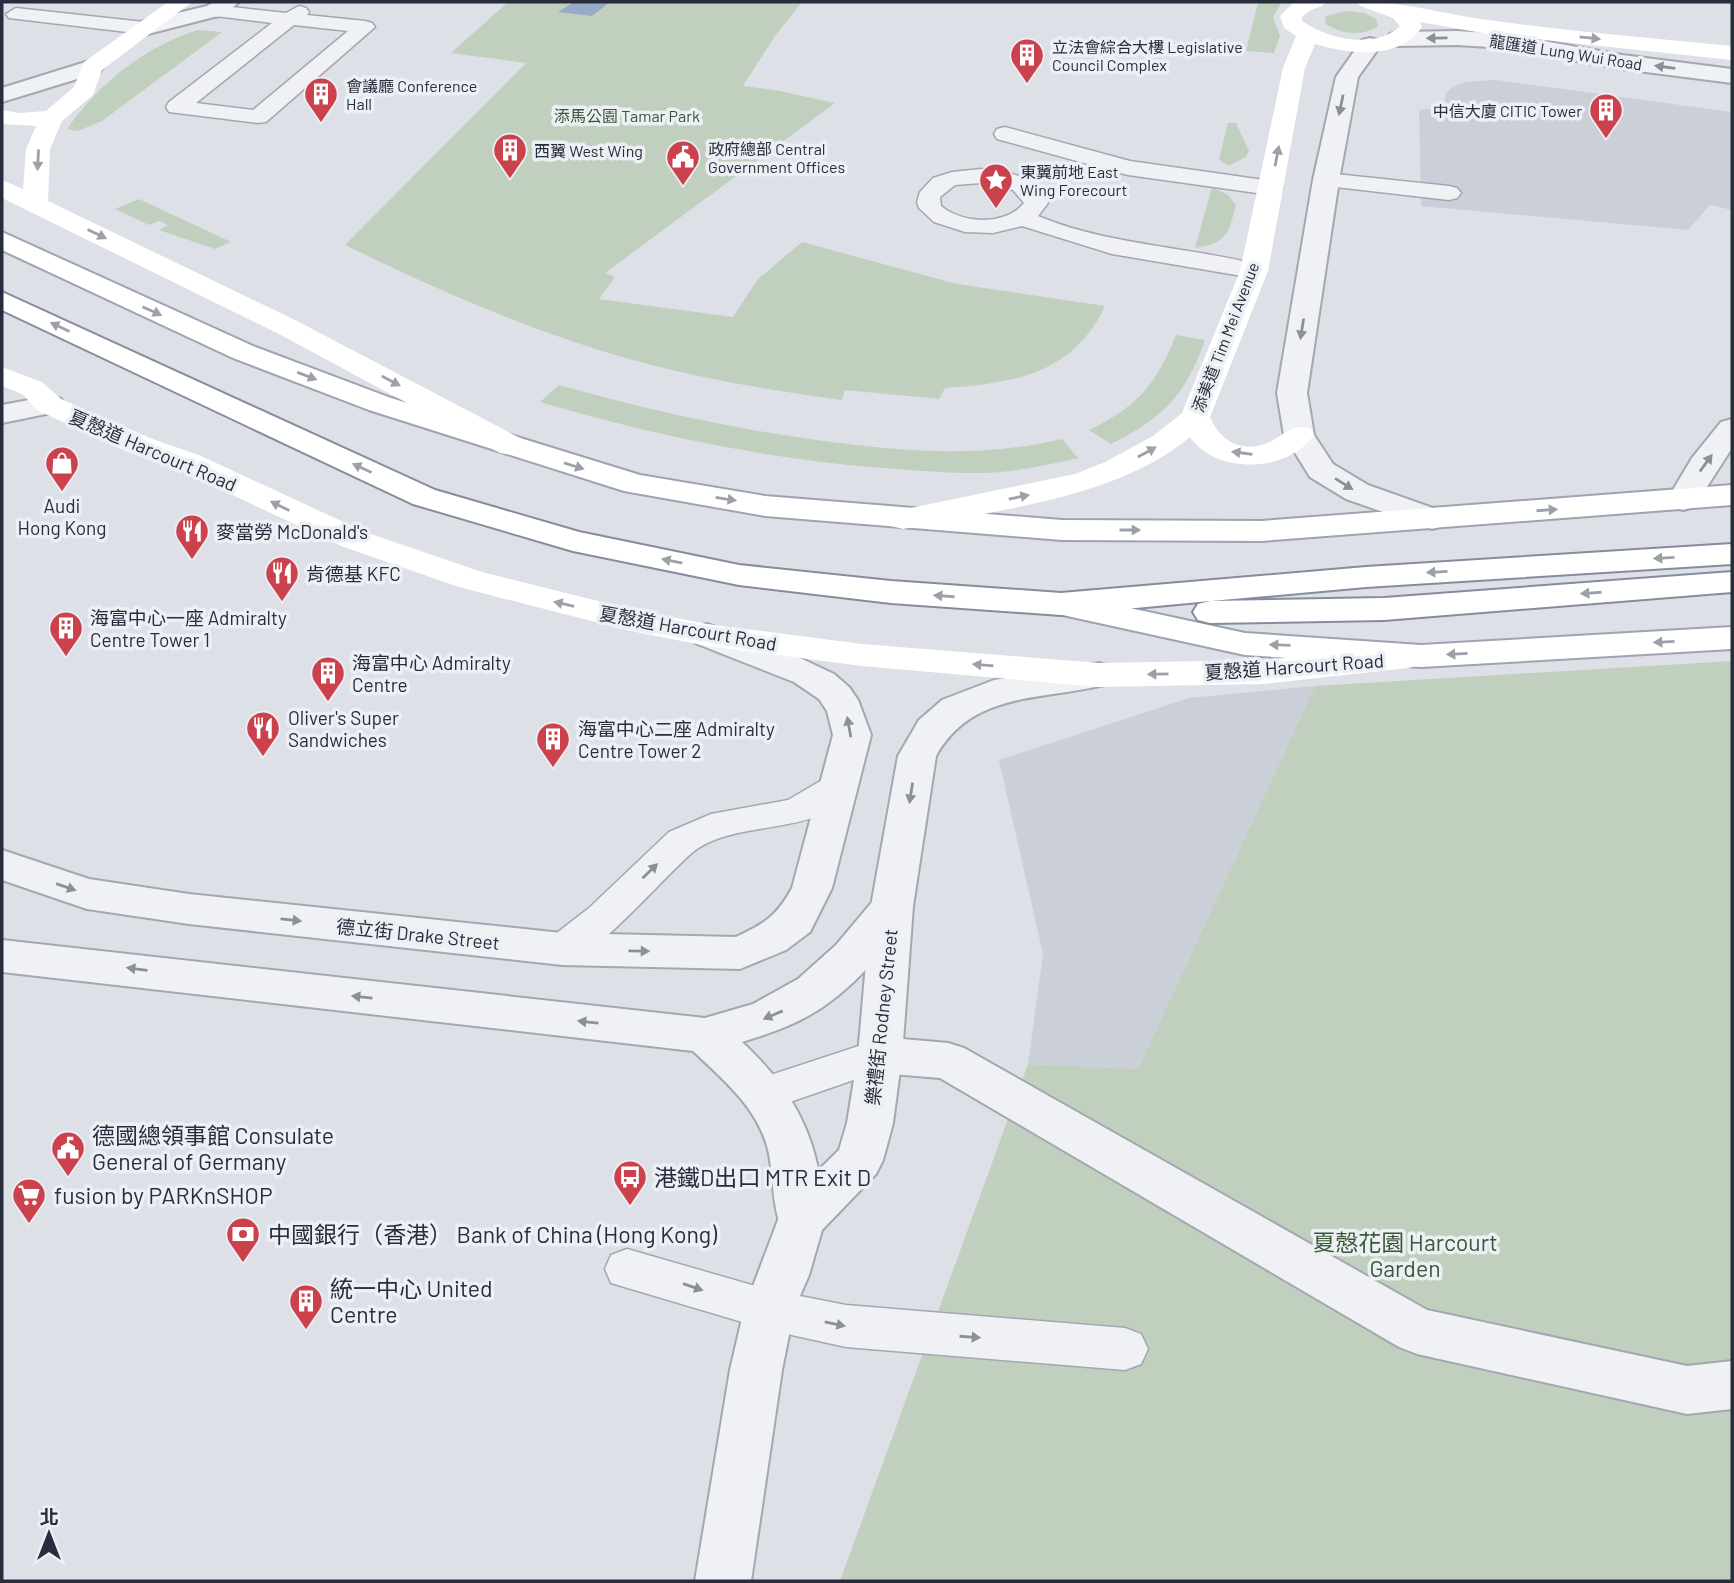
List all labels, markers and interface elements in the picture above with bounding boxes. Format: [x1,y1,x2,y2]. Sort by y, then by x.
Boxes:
street label: 龍匯道 Lung Wui Road [1488,31,1644,73]
one-way arrow [1426,32,1448,44]
one-way arrow [1579,32,1601,43]
building icon: 立法會綜合大樓 Legislative Council Complex [1008,36,1046,85]
place label: 立法會綜合大樓 Legislative Council Complex [1052,37,1243,74]
one-way arrow [1653,62,1675,73]
building icon: 會議廳 Conference Hall [302,75,340,124]
place label: 會議廳 Conference Hall [346,76,477,113]
building icon: 中信大廈 CITIC Tower [1587,91,1625,140]
one-way arrow [1335,94,1346,116]
place label: 中信大廈 CITIC Tower [1433,101,1582,120]
park label: 添馬公園 Tamar Park [554,106,700,125]
building icon: 西翼 West Wing [491,131,529,180]
public building icon: 政府總部 Central Government Offices [664,138,702,187]
place label: 政府總部 Central Government Offices [708,139,845,176]
place label: 西翼 West Wing [534,141,643,160]
one-way arrow [1272,145,1283,167]
one-way arrow [32,149,43,171]
place icon: 東翼前地 East Wing Forecourt [977,161,1015,210]
place label: 東翼前地 East Wing Forecourt [1020,162,1127,199]
one-way arrow [87,229,107,240]
street label: 添美道 Tim Mei Avenue [1188,260,1262,414]
one-way arrow [142,305,162,317]
one-way arrow [1296,318,1307,340]
one-way arrow [50,322,71,333]
one-way arrow [296,371,317,382]
one-way arrow [381,376,401,387]
street label: 夏慤道 Harcourt Road [66,404,240,496]
shop icon: Audi Hong Kong [43,444,81,493]
one-way arrow [1138,446,1157,458]
one-way arrow [1231,447,1253,458]
one-way arrow [1698,454,1713,472]
one-way arrow [564,461,585,471]
one-way arrow [352,462,372,474]
one-way arrow [1334,478,1353,491]
one-way arrow [1008,491,1030,502]
place label: Audi Hong Kong [17,494,107,539]
one-way arrow [715,494,737,505]
one-way arrow [270,501,290,512]
one-way arrow [1537,504,1559,515]
restaurant icon: 麥當勞 McDonald's [173,512,211,561]
place label: 麥當勞 McDonald's [216,520,368,543]
one-way arrow [1119,524,1141,536]
one-way arrow [1653,553,1675,564]
restaurant icon: 肯德基 KFC [263,554,301,603]
one-way arrow [661,556,683,567]
place label: 肯德基 KFC [306,562,401,585]
one-way arrow [1426,567,1448,578]
one-way arrow [1580,588,1602,599]
one-way arrow [933,590,955,601]
one-way arrow [553,598,575,609]
street label: 夏慤道 Harcourt Road [597,601,779,655]
place label: 海富中心一座 Admiralty Centre Tower 1 [90,606,287,651]
building icon: 海富中心一座 Admiralty Centre Tower 1 [47,609,85,658]
one-way arrow [1653,636,1675,647]
one-way arrow [1268,639,1290,651]
street label: 夏慤道 Harcourt Road [1203,648,1385,684]
one-way arrow [1445,648,1467,659]
place label: 海富中心 Admiralty Centre [352,651,511,696]
building icon: 海富中心 Admiralty Centre [309,654,347,703]
one-way arrow [971,659,993,670]
one-way arrow [1146,668,1168,680]
place label: Oliver's Super Sandwiches [288,706,399,751]
restaurant icon: Oliver's Super Sandwiches [244,709,282,758]
one-way arrow [843,716,854,738]
place label: 海富中心二座 Admiralty Centre Tower 2 [578,717,775,762]
building icon: 海富中心二座 Admiralty Centre Tower 2 [534,720,572,769]
one-way arrow [905,782,916,804]
one-way arrow [641,864,658,880]
one-way arrow [56,882,77,893]
street label: 德立街 Drake Street [335,914,501,954]
one-way arrow [280,915,302,926]
street label: 樂禮街 Rodney Street [860,928,902,1106]
one-way arrow [629,945,651,956]
one-way arrow [125,964,147,975]
one-way arrow [351,991,373,1002]
one-way arrow [763,1010,784,1021]
one-way arrow [577,1016,599,1027]
place label: 德國總領事館 Consulate General of Germany [92,1121,334,1175]
public building icon: 德國總領事館 Consulate General of Germany [49,1129,87,1178]
bus stop icon: 港鐵D出口 MTR Exit D [611,1158,649,1207]
place label: 港鐵D出口 MTR Exit D [654,1163,871,1191]
supermarket icon: fusion by PARKnSHOP [10,1176,48,1225]
place label: fusion by PARKnSHOP [54,1181,273,1209]
bank icon: 中國銀行（香港） Bank of China (Hong Kong) [224,1215,262,1264]
place label: 中國銀行（香港） Bank of China (Hong Kong) [268,1220,718,1248]
park label: 夏慤花園 Harcourt Garden [1312,1228,1498,1282]
place label: 統一中心 United Centre [330,1274,493,1328]
building icon: 統一中心 United Centre [287,1282,325,1331]
one-way arrow [682,1282,703,1293]
one-way arrow [824,1318,846,1329]
one-way arrow [959,1332,981,1343]
north arrow [14,1499,84,1569]
text: 北 [39,1505,59,1528]

